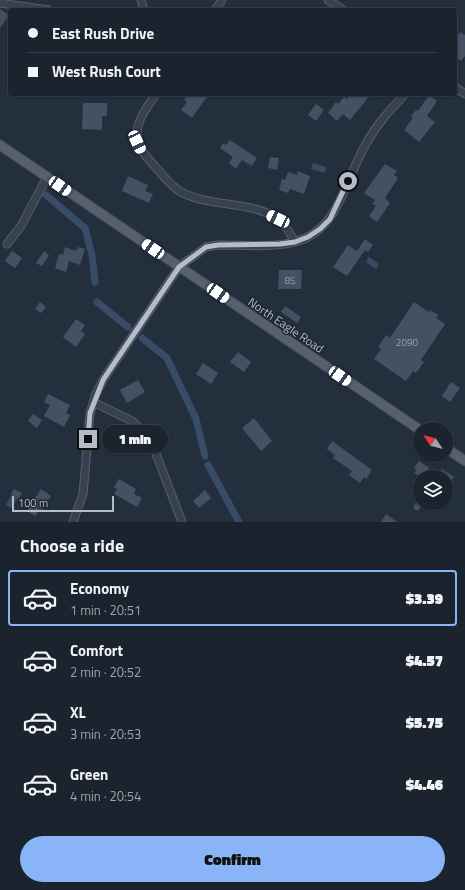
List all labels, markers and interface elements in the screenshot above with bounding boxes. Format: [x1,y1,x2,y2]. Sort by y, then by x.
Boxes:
text: East Rush Drive [52,22,154,45]
text: West Rush Court [52,60,161,83]
car [126,129,148,155]
route start [339,172,357,190]
car [47,174,73,198]
car [265,208,291,230]
car [140,237,166,261]
house number: 85 [284,273,296,288]
car [205,281,231,305]
street label: North Eagle Road [244,292,328,358]
house number: 2090 [396,335,419,350]
car [327,364,353,388]
north arrow [413,422,453,462]
map controls [413,422,453,510]
callout: 1 min [102,425,168,453]
text: 1 min [119,429,151,449]
route end [79,430,97,448]
button: layers [413,470,453,510]
scale bar [12,494,114,513]
text: 100 m [18,495,48,511]
text: Choose a ride [20,532,124,559]
text: Economy [70,577,129,600]
icon: car [22,580,58,616]
text: $3.39 [406,587,443,610]
text: 1 min · 20:51 [70,600,141,620]
text: Comfort [70,639,123,662]
icon: car [22,642,58,678]
text: $4.57 [406,649,443,672]
text: 2 min · 20:52 [70,662,141,682]
text: XL [70,701,86,724]
icon: car [22,704,58,740]
text: $5.75 [406,711,443,734]
text: 3 min · 20:53 [70,724,141,744]
text: Green [70,763,108,786]
icon: car [22,766,58,802]
text: $4.46 [406,773,443,796]
text: 4 min · 20:54 [70,786,141,806]
button: Confirm [20,836,445,882]

